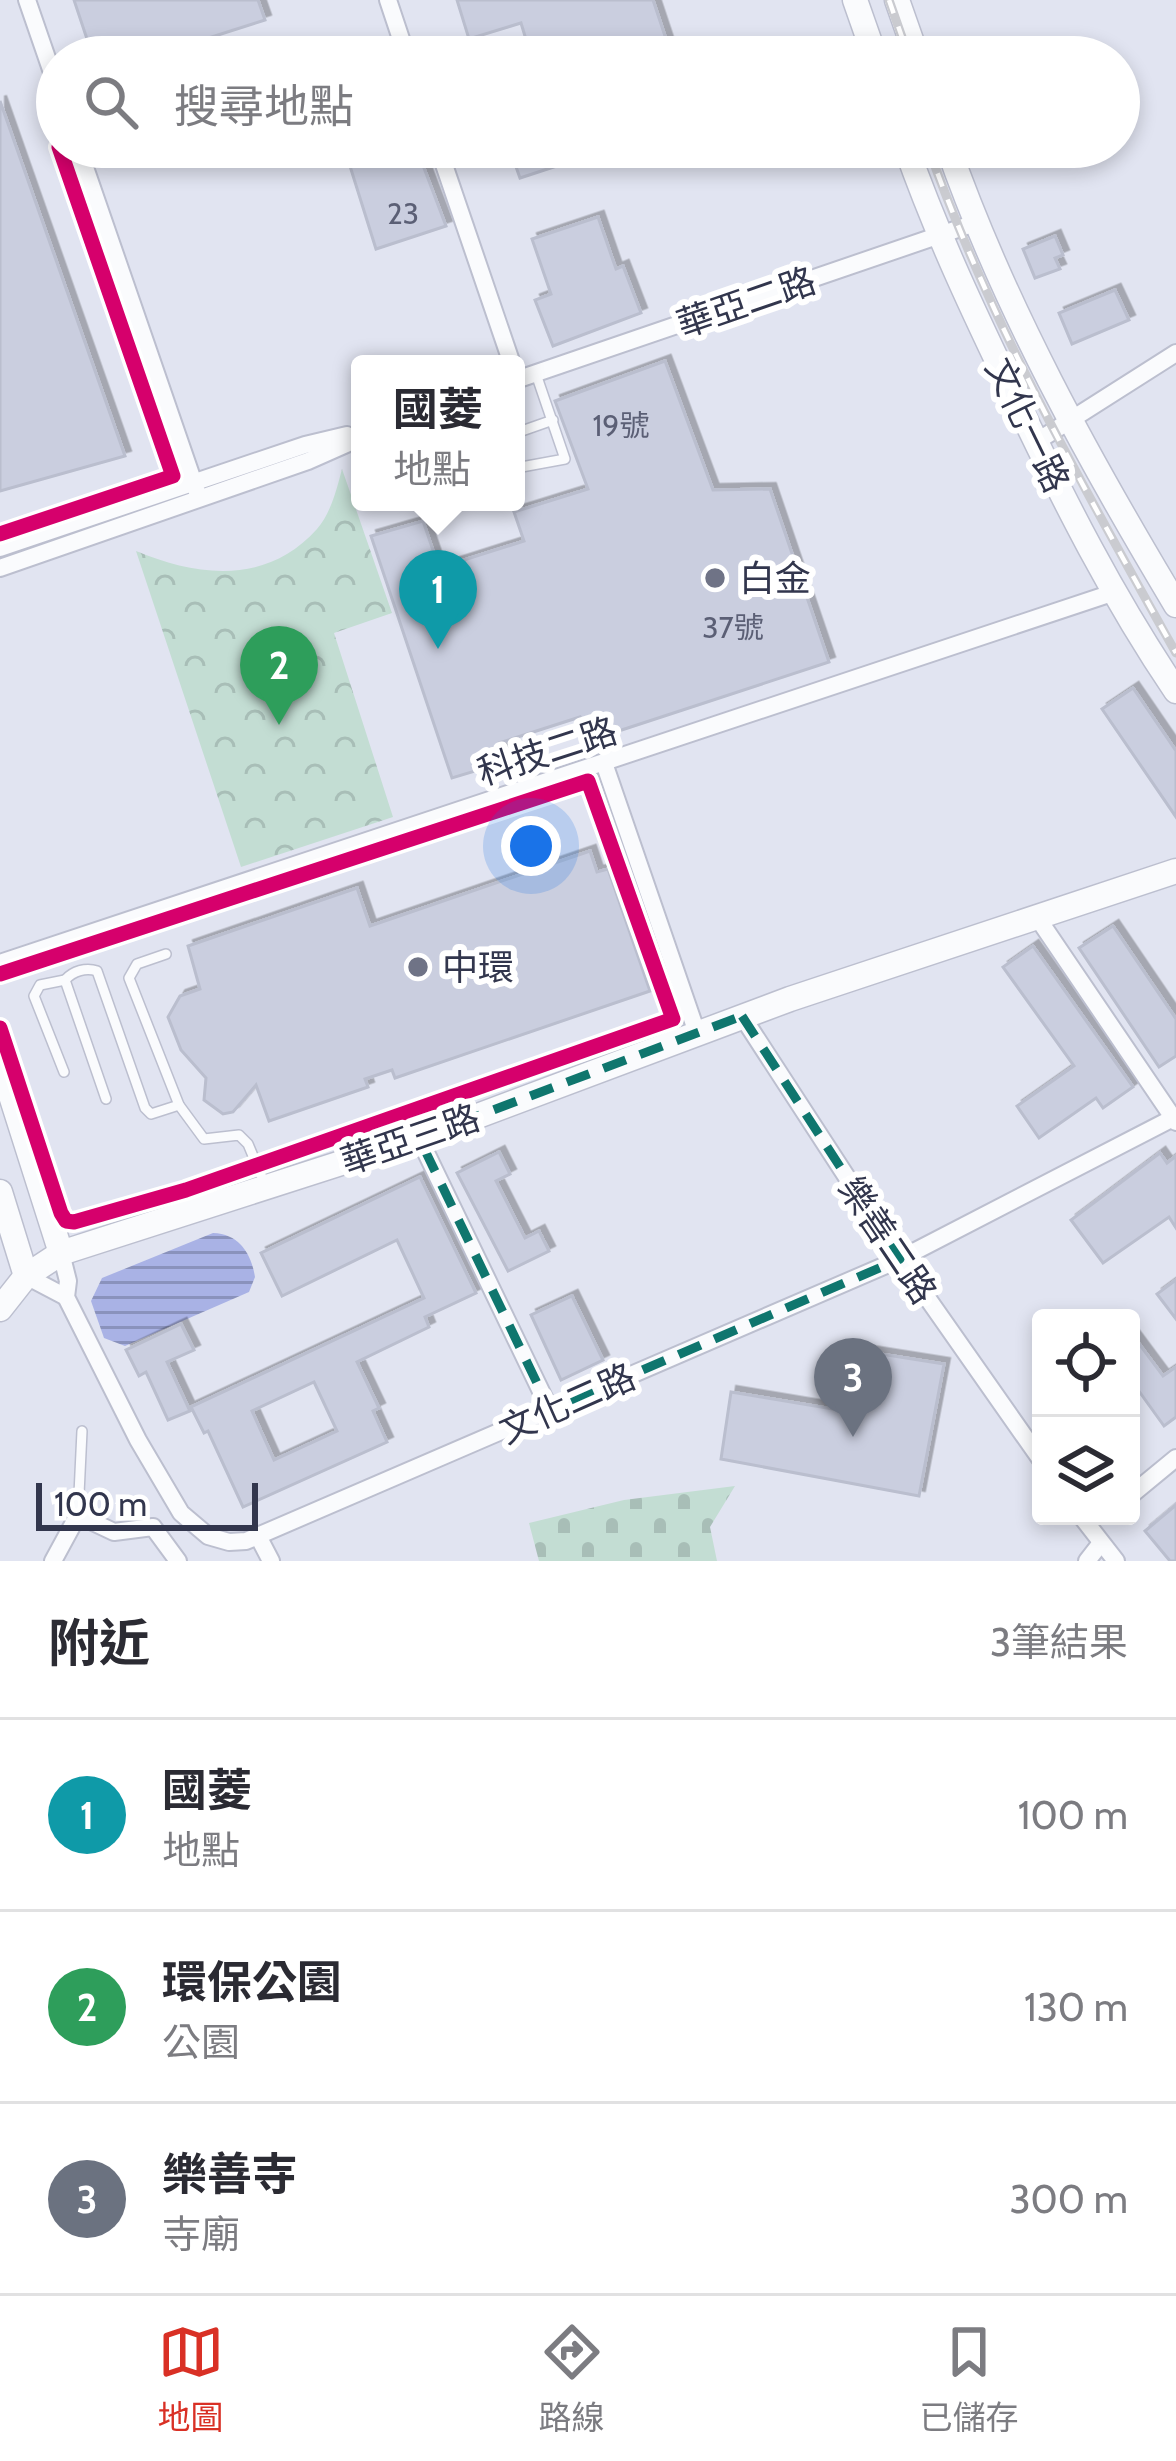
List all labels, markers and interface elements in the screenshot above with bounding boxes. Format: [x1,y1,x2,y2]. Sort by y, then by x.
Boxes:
search box [36,36,1140,168]
icon: search [78,69,144,135]
text: 搜尋地點 [174,79,354,133]
house number: 23 [387,195,419,232]
street label: 華亞二路 [671,258,821,346]
street label: 文化一路 [977,351,1079,499]
popup [351,355,525,511]
text: 國菱 [393,382,483,436]
house number: 19號 [593,407,649,444]
text: 地點 [393,445,471,493]
pin: 1 [399,550,477,649]
place label: 白金 [739,556,811,600]
marker: 白金 [702,565,728,591]
house number: 37號 [702,609,764,646]
pin: 2 [240,626,318,725]
street label: 科技二路 [472,708,622,794]
your location [501,816,561,876]
place label: 中環 [442,945,514,989]
marker: 中環 [405,954,431,980]
street label: 華亞三路 [335,1095,485,1183]
street label: 樂善二路 [829,1168,947,1312]
map controls [1032,1309,1140,1525]
button: locate [1032,1309,1140,1417]
pin: 3 [814,1338,892,1437]
street label: 文化二路 [492,1354,642,1452]
button: layers [1032,1417,1140,1525]
scale bar [36,1477,258,1530]
text: 100 m [54,1484,147,1524]
text: 附近 [48,1612,150,1674]
text: 3筆結果 [990,1618,1128,1666]
text: 國菱 [162,1763,252,1817]
text: 1 [80,1791,94,1839]
text: 100 m [1018,1791,1128,1839]
text: 地點 [162,1826,240,1874]
text: 環保公園 [162,1955,342,2009]
text: 2 [77,1983,97,2031]
text: 130 m [1024,1983,1128,2031]
text: 公園 [162,2018,240,2066]
text: 樂善寺 [162,2147,297,2201]
text: 3 [76,2175,98,2223]
text: 300 m [1009,2175,1128,2223]
text: 寺廟 [162,2210,240,2258]
tab: 地圖 [158,2319,224,2439]
tab: 路線 [539,2319,605,2439]
tab: 已儲存 [920,2319,1019,2439]

